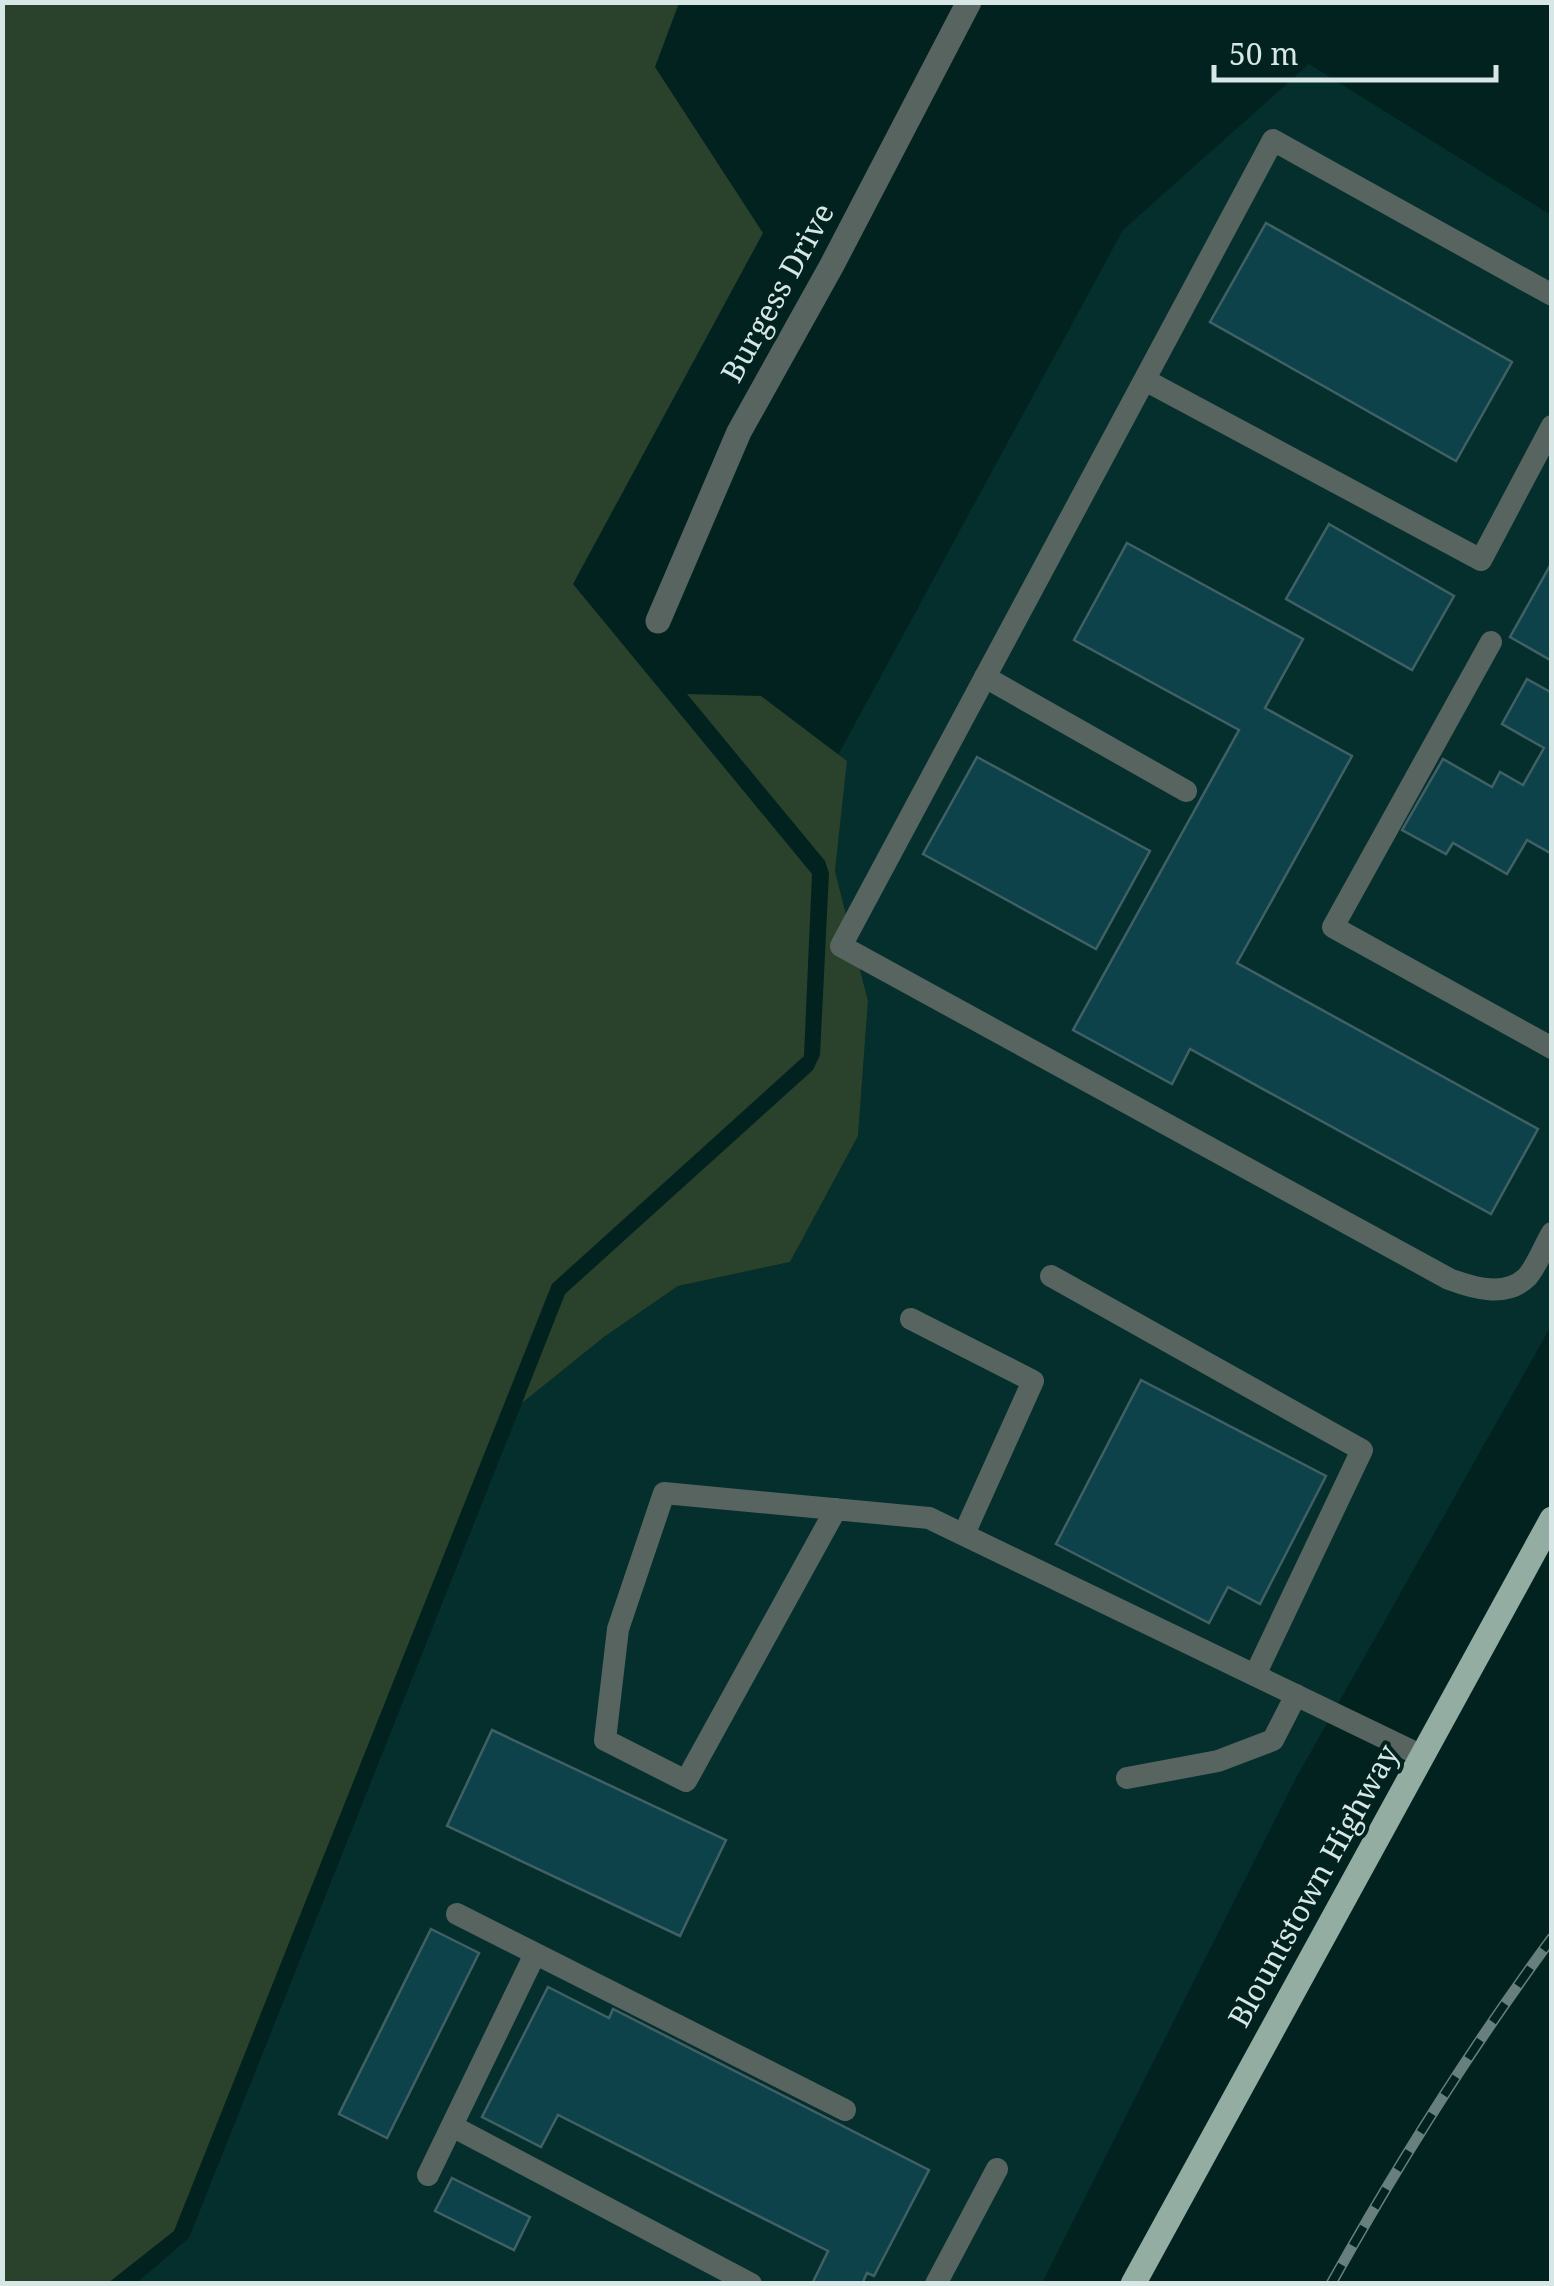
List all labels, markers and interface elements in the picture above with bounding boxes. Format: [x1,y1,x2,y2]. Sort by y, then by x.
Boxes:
scale bar [1214,20,1496,82]
text: 50 m [1229,33,1299,74]
street label: Burgess Drive [711,195,843,389]
street label: Blountstown Highway [1218,1737,1408,2034]

